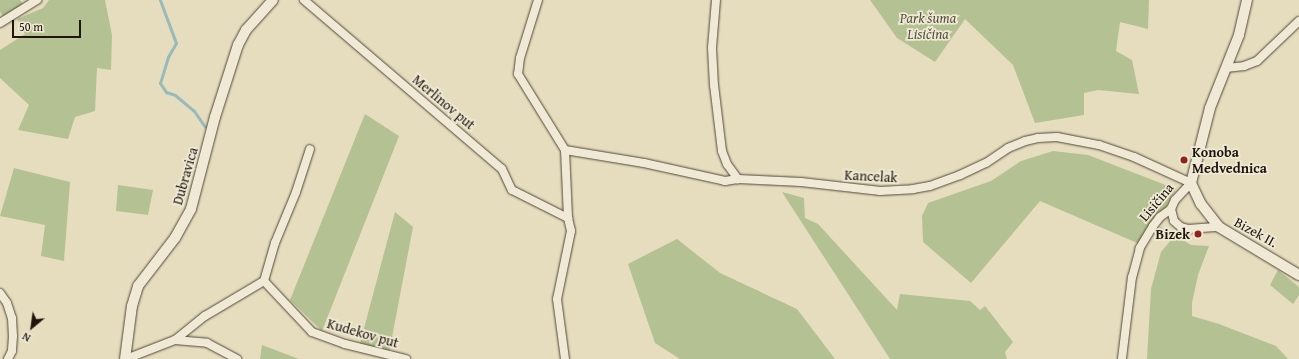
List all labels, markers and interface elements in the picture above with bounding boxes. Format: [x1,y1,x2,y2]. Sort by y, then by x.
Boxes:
park label: Park šuma Lisičina [900,10,956,42]
scale bar [14,12,83,38]
text: 50 m [19,18,43,35]
street label: Merlinov put [409,71,479,133]
place label: Konoba Medvednica [1192,144,1267,176]
street label: Dubravica [169,145,201,207]
marker: Konoba Medvednica [1179,155,1189,165]
street label: Kancelak [844,166,898,186]
street label: Lisičina [1135,179,1177,225]
street label: Bizek II. [1231,213,1281,251]
place label: Bizek [1155,226,1190,242]
marker: Bizek [1193,229,1203,239]
north arrow [12,307,52,347]
street label: Kudekov put [325,315,401,351]
text: N [19,329,33,346]

